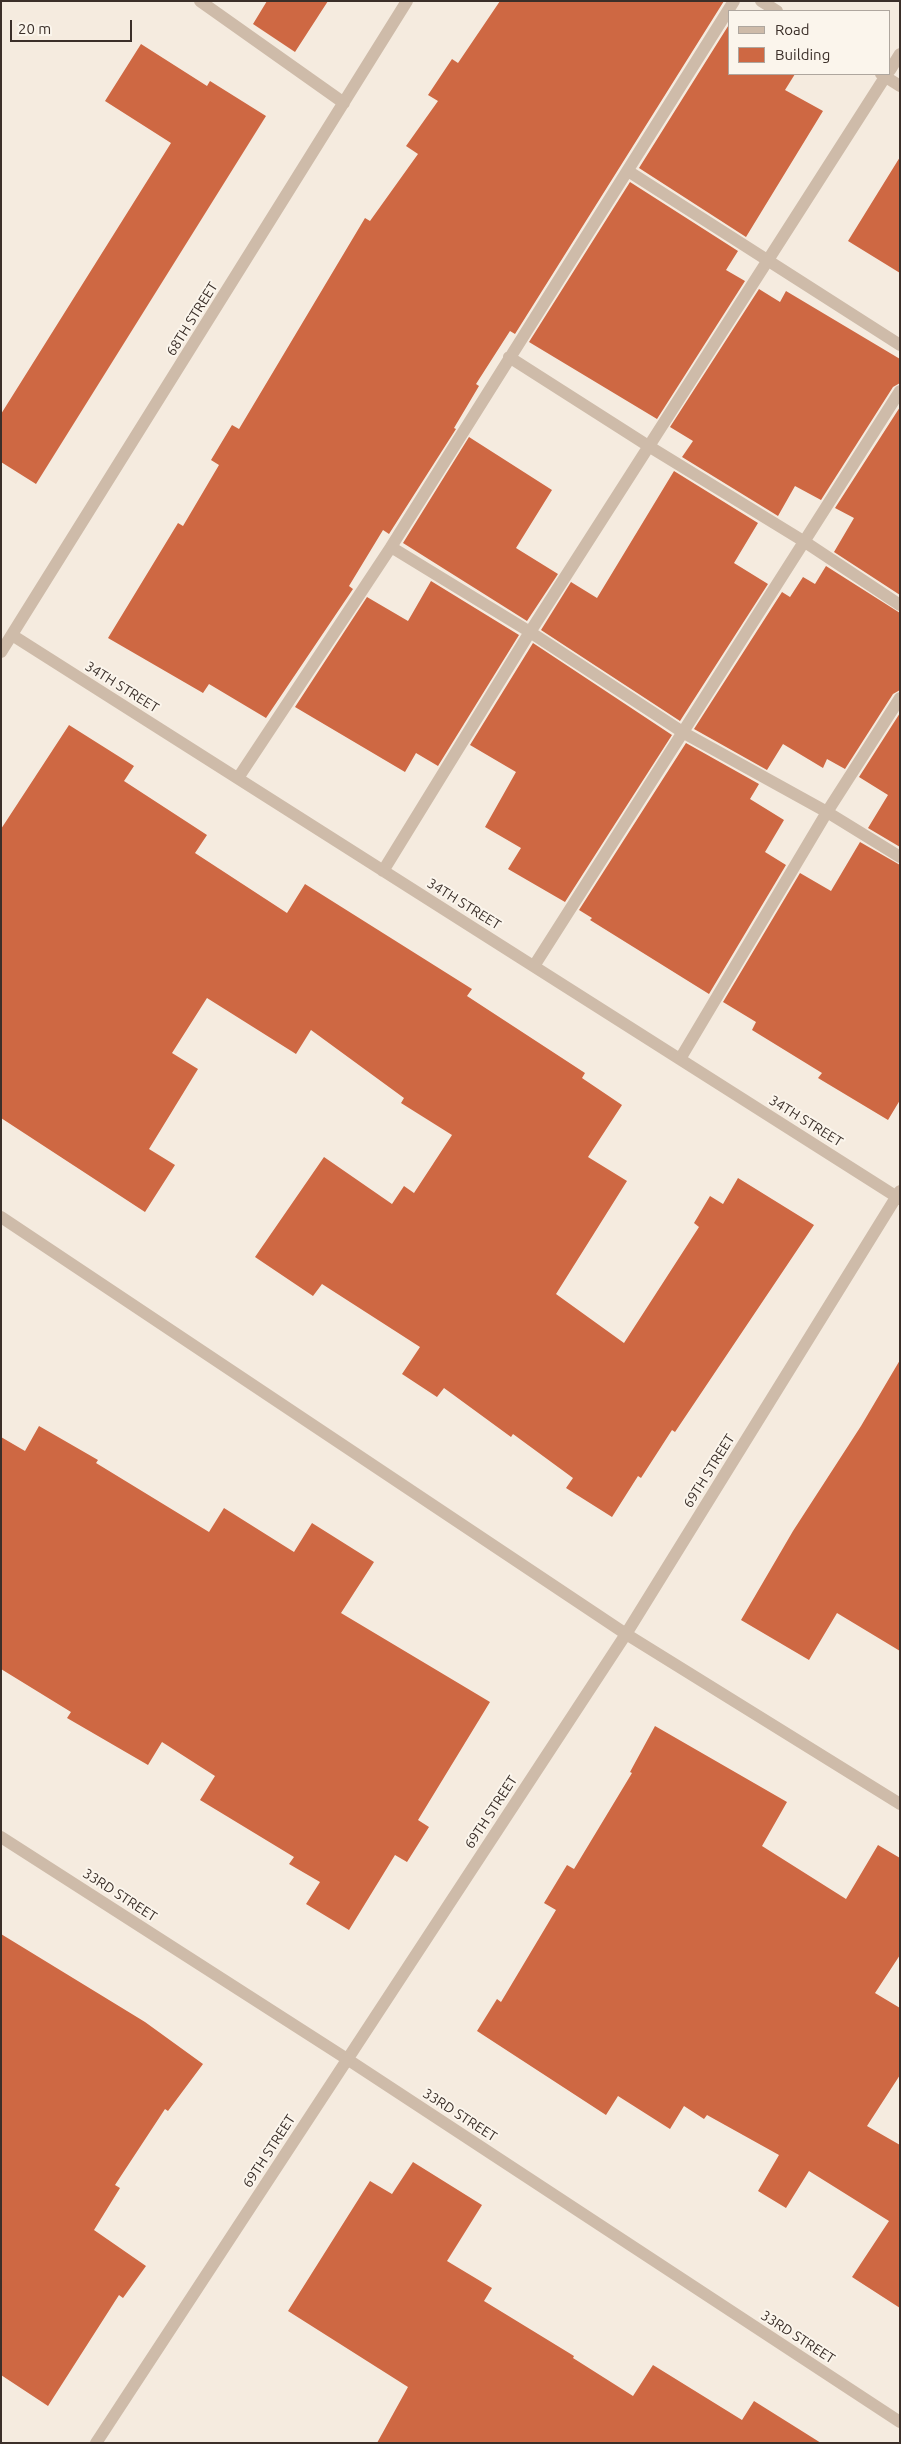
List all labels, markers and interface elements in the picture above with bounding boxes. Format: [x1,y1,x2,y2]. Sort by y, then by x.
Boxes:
scale bar [12,10,135,42]
legend [728,10,891,75]
text: 20 m [18,20,51,37]
text: Road [775,21,810,38]
text: Building [775,46,830,63]
street label: 68TH STREET [163,279,221,359]
street label: 34TH STREET [82,658,162,716]
street label: 34TH STREET [424,875,504,933]
street label: 34TH STREET [766,1092,846,1150]
street label: 69TH STREET [680,1431,738,1511]
street label: 69TH STREET [461,1772,521,1852]
street label: 33RD STREET [80,1865,160,1925]
street label: 33RD STREET [420,2085,500,2145]
street label: 69TH STREET [239,2111,299,2191]
street label: 33RD STREET [758,2307,838,2367]

